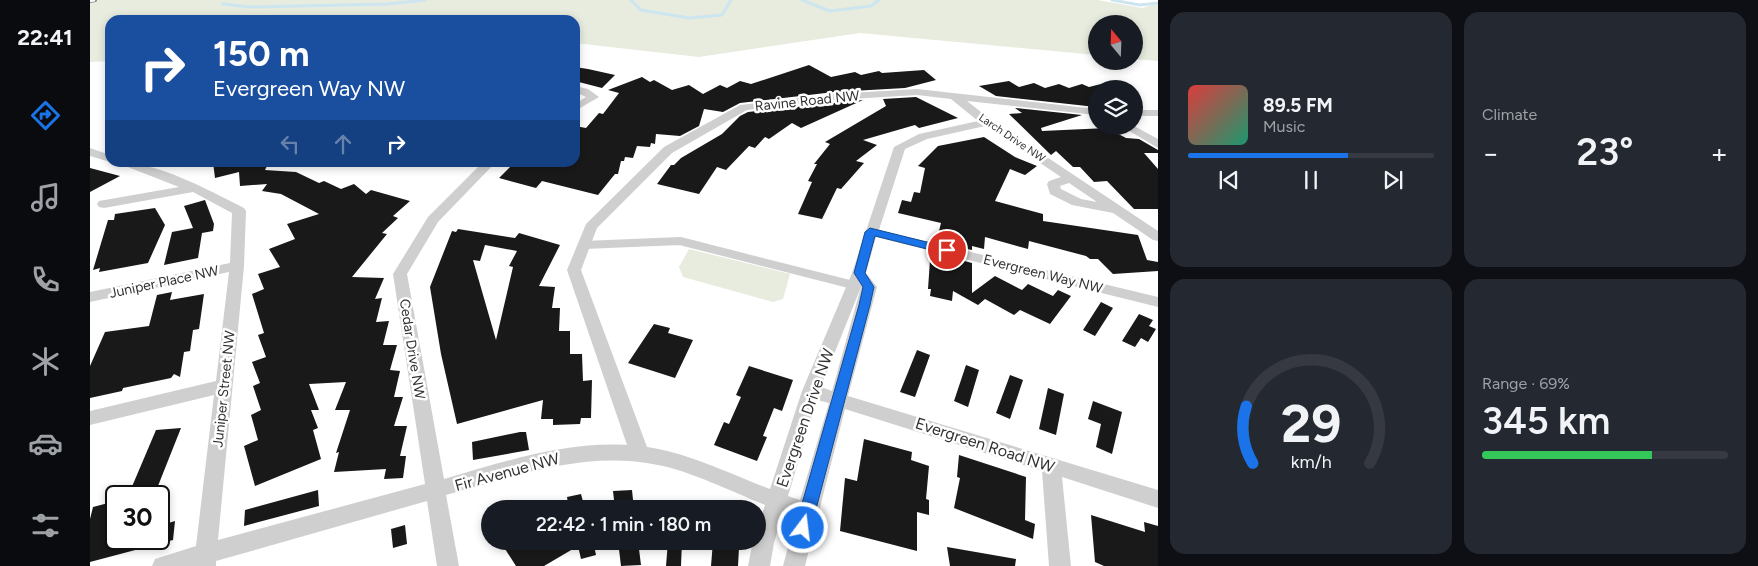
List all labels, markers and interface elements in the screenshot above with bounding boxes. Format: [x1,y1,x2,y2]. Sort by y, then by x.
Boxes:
north arrow [1088,15,1142,70]
map controls [1088,15,1143,135]
text: 22:41 [17,24,73,51]
text: 150 m [213,33,310,75]
icon: right [130,35,195,100]
text: Evergreen Way NW [213,75,405,102]
button: layers [1088,80,1143,135]
street label: Ravine Road NW [754,87,861,115]
text: 89.5 FM [1263,94,1333,117]
icon: directions [28,98,63,133]
text: Climate [1482,105,1537,124]
street label: Larch Drive NW [976,111,1048,165]
text: Music [1263,117,1305,136]
text: 23° [1577,129,1633,175]
icon: left [276,130,304,158]
icon: ahead [329,130,357,158]
icon: right [382,130,410,158]
text: − [1482,136,1499,170]
text: + [1711,136,1728,170]
icon: previous [1215,166,1243,194]
icon: pause [1297,166,1325,194]
icon: next [1379,166,1407,194]
icon: music [28,180,63,215]
pin [926,229,968,271]
icon: arrive [933,236,961,264]
street label: Evergreen Way NW [982,251,1105,297]
icon: phone [28,262,63,297]
street label: Juniper Place NW [108,262,221,302]
street label: Cedar Drive NW [396,298,428,401]
street label: Juniper Street NW [209,329,239,448]
icon: climate [28,344,63,379]
street label: Evergreen Drive NW [772,345,838,490]
text: Range · 69% [1482,374,1570,393]
text: 29 [1281,393,1341,455]
text: 345 km [1482,398,1610,444]
street label: Evergreen Road NW [913,413,1058,477]
icon: car [28,426,63,461]
street label: Fir Avenue NW [453,449,562,495]
text: km/h [1291,451,1331,472]
speed limit sign: 30 [105,485,170,550]
position arrow [776,501,828,553]
icon: filters [28,508,63,543]
text: 22:42 · 1 min · 180 m [536,513,711,536]

